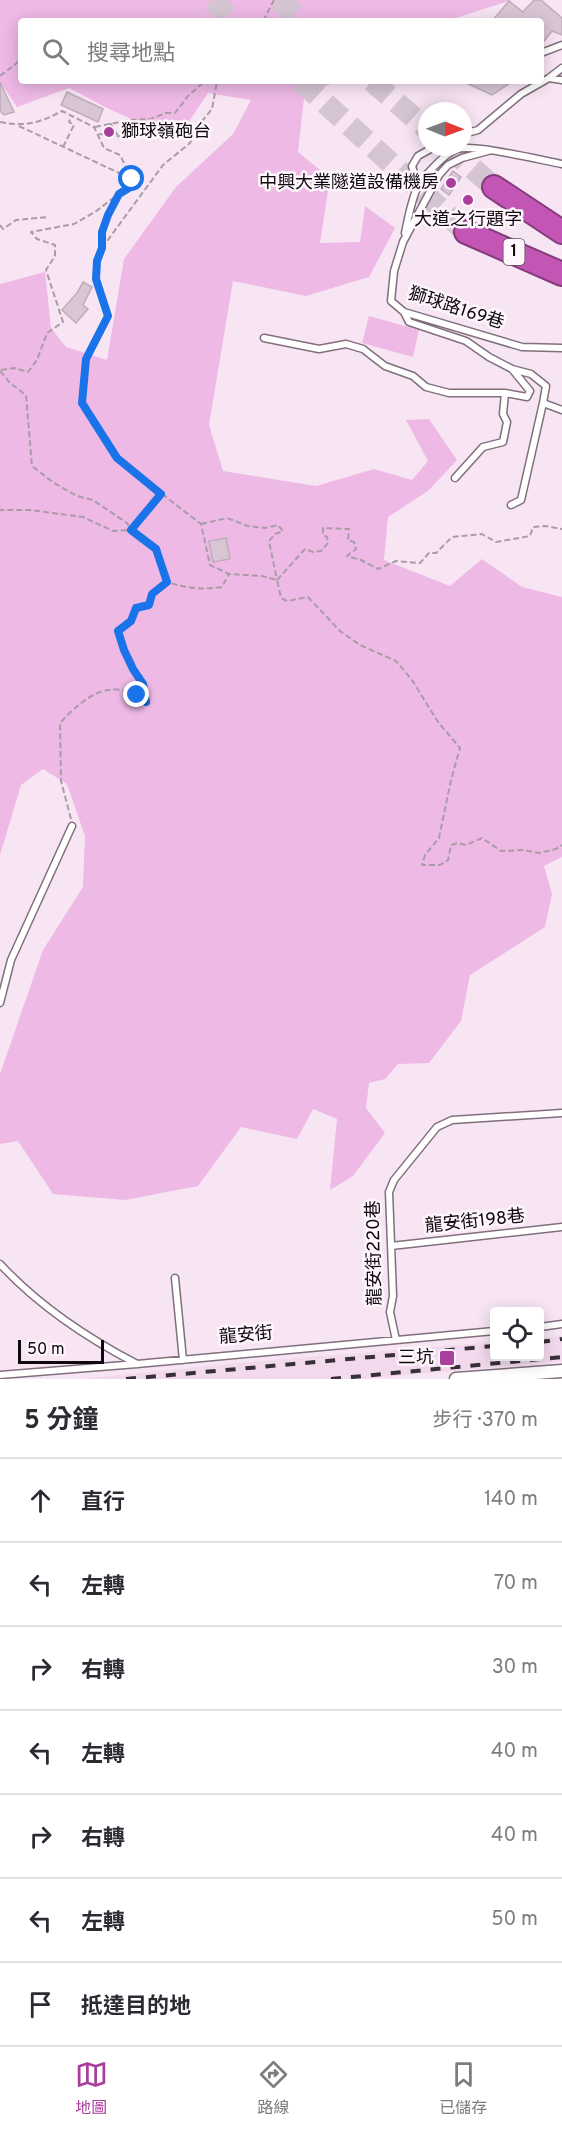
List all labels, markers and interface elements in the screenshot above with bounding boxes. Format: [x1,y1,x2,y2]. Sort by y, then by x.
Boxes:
search box [18,18,544,84]
icon: search [39,35,72,68]
text: 搜尋地點 [87,41,175,68]
north arrow [418,102,472,156]
place label: 獅球嶺砲台 [121,121,211,144]
marker: 獅球嶺砲台 [102,125,116,139]
route start [118,165,144,191]
place label: 中興大業隧道設備機房 [259,172,439,195]
marker: 中興大業隧道設備機房 [444,176,458,190]
marker: 大道之行題字 [461,193,475,207]
place label: 大道之行題字 [414,209,522,232]
road number: 1 [504,239,524,265]
street label: 獅球路169巷 [405,283,507,335]
route end [123,681,149,707]
street label: 龍安街220巷 [363,1200,387,1306]
street label: 龍安街198巷 [424,1205,526,1239]
map controls [490,1307,544,1361]
button: locate [490,1307,544,1361]
street label: 龍安街 [218,1322,274,1350]
scale bar [18,1337,104,1364]
text: 50 m [27,1340,65,1360]
place label: 三坑 [398,1347,434,1370]
marker: 三坑 [438,1349,456,1367]
text: 5 分鐘 [24,1405,98,1438]
text: 步行 · 370 m [432,1408,538,1434]
icon: ahead [24,1484,57,1517]
text: 140 m [484,1487,538,1513]
text: 直行 [81,1490,125,1517]
icon: left [24,1568,57,1601]
text: 70 m [494,1571,538,1597]
text: 左轉 [81,1574,125,1601]
icon: right [24,1652,57,1685]
text: 30 m [492,1655,538,1681]
text: 右轉 [81,1658,125,1685]
icon: left [24,1736,57,1769]
text: 40 m [491,1739,538,1765]
text: 左轉 [81,1742,125,1769]
icon: right [24,1820,57,1853]
text: 40 m [491,1823,538,1849]
text: 右轉 [81,1826,125,1853]
icon: left [24,1904,57,1937]
text: 50 m [491,1907,538,1933]
text: 左轉 [81,1910,125,1937]
icon: arrive [24,1988,57,2021]
text: 抵達目的地 [81,1994,191,2021]
tab: 地圖 [75,2058,108,2119]
tab: 路線 [257,2058,290,2119]
tab: 已儲存 [439,2058,487,2119]

